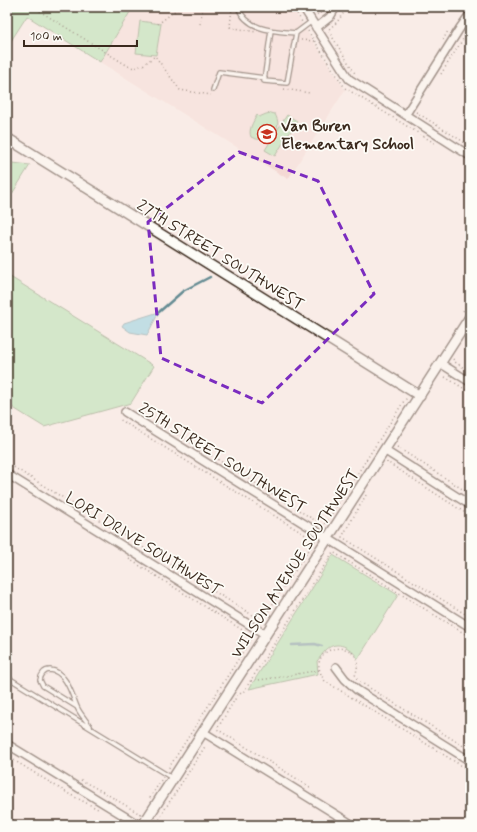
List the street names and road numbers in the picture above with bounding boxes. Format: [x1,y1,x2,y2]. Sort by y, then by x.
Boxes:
street label: 27TH STREET SOUTHWEST [133,195,308,315]
street label: 25TH STREET SOUTHWEST [134,398,310,519]
street label: WILSON AVENUE SOUTHWEST [226,465,364,663]
street label: LORI DRIVE SOUTHWEST [61,488,226,602]

